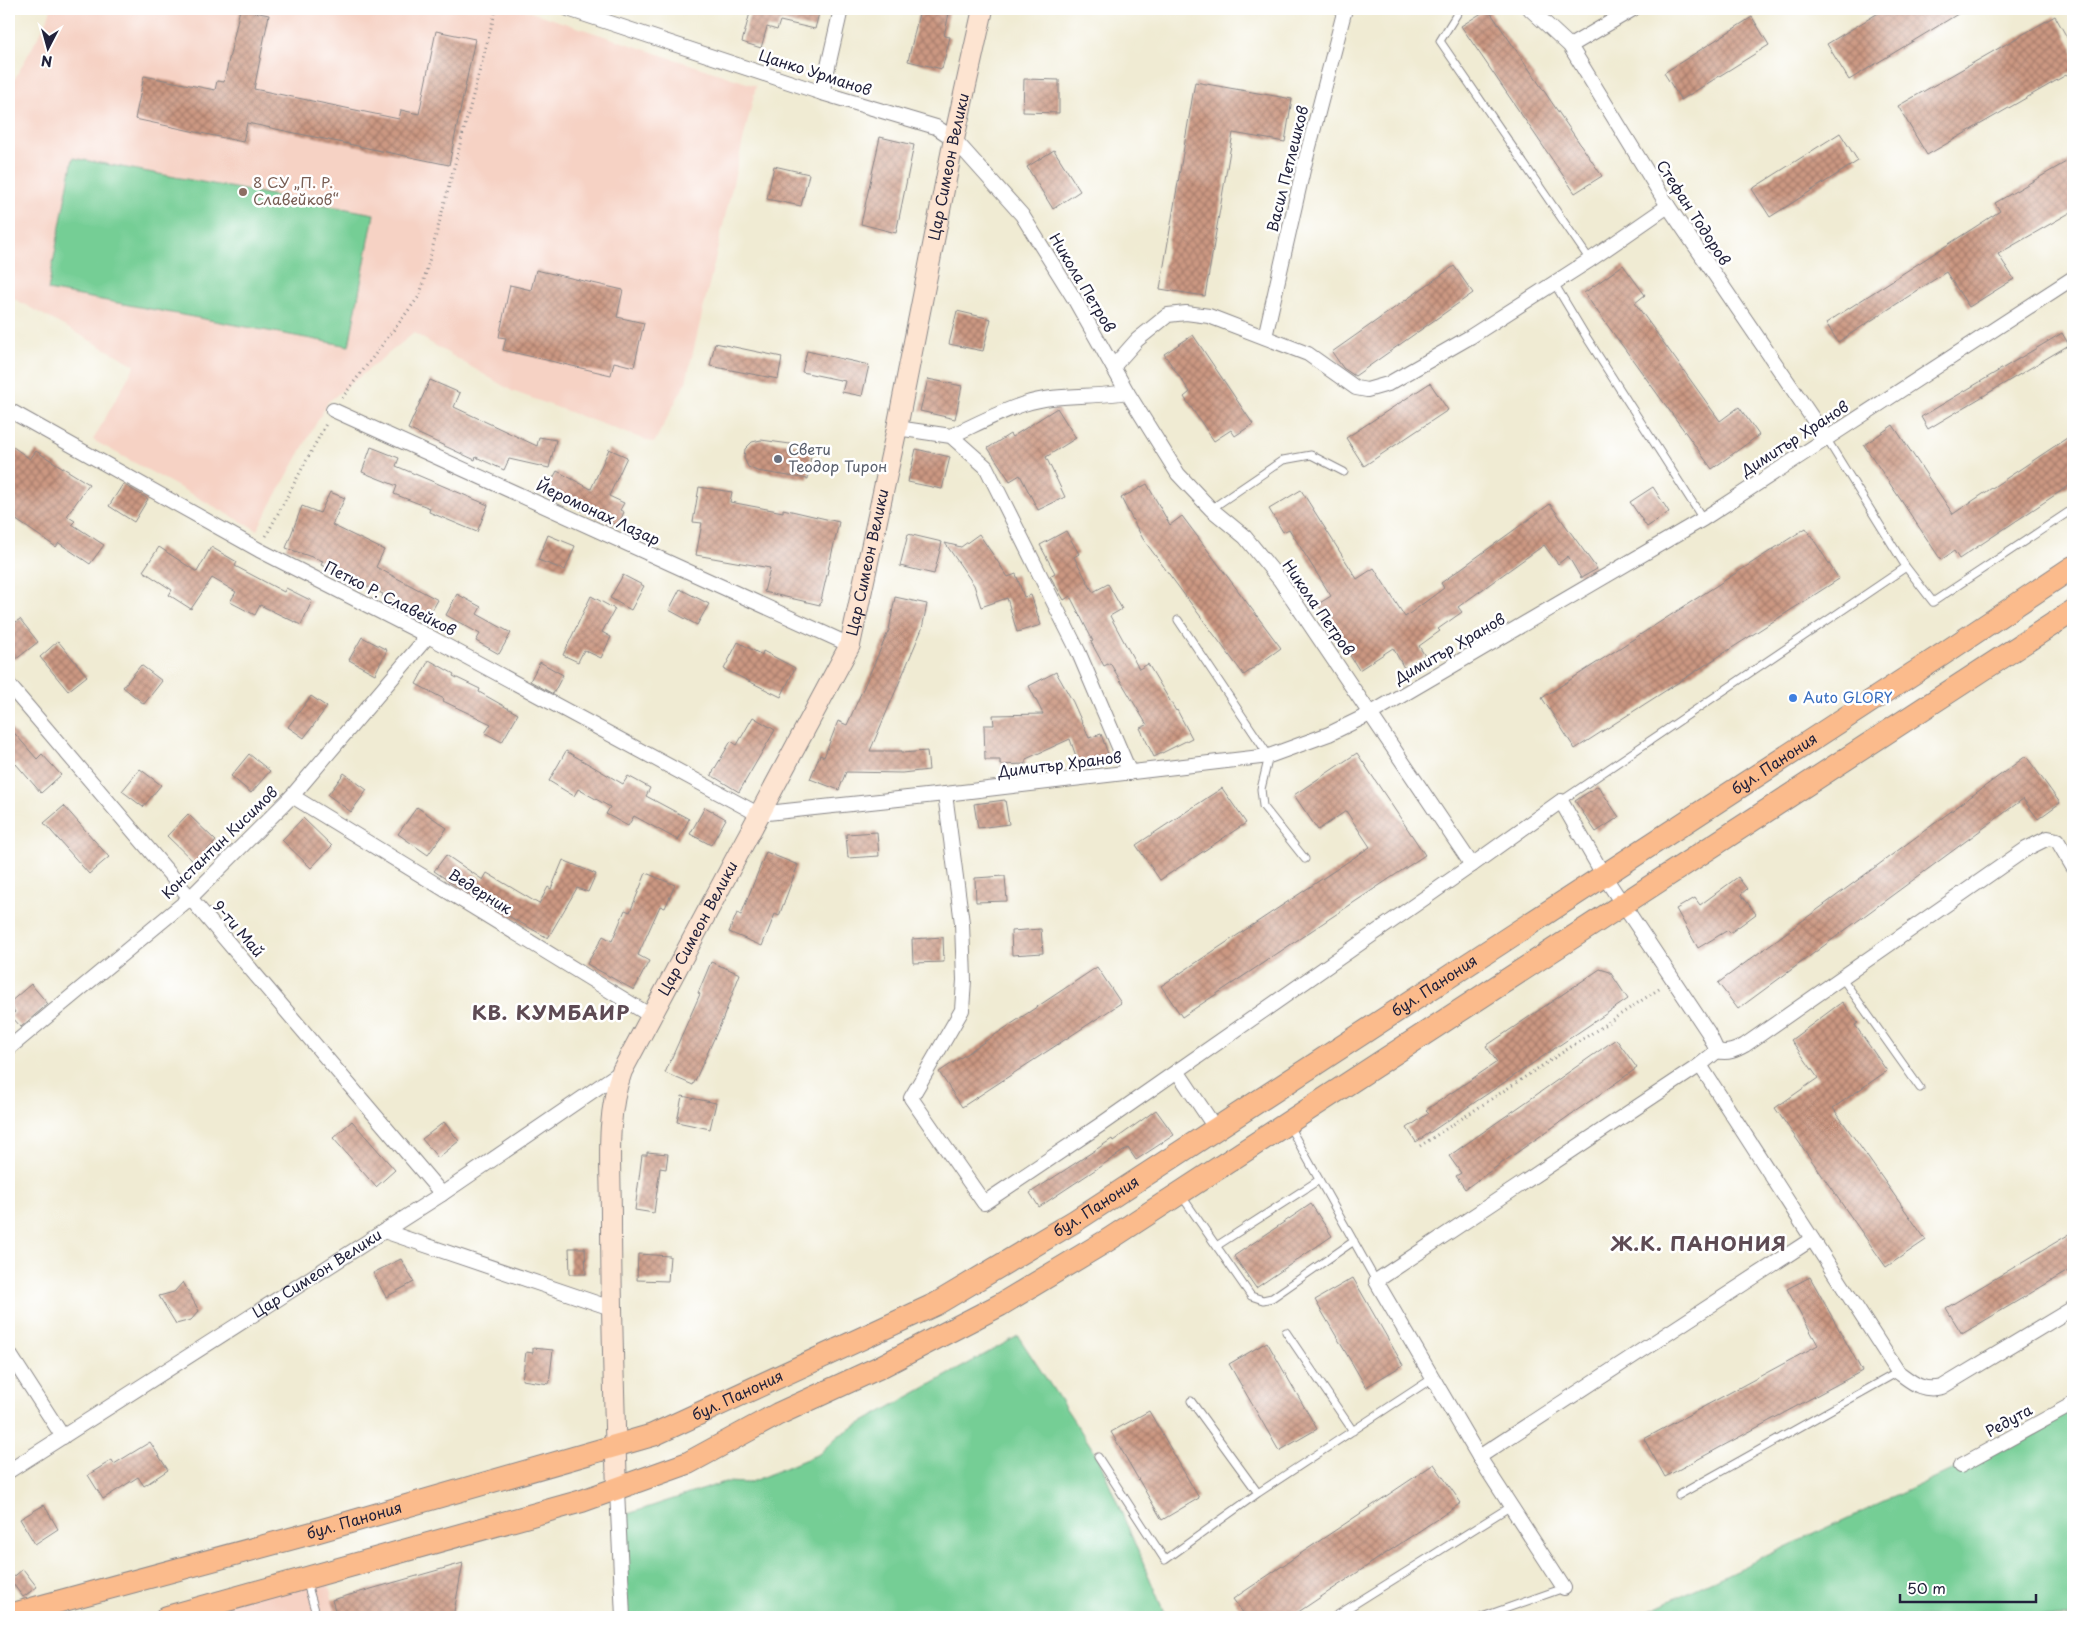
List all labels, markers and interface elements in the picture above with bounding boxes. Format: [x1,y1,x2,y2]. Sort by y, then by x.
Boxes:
north arrow [22,22,72,72]
street label: Цанко Урманов [756,43,875,101]
text: N [40,50,53,72]
street label: Цар Симеон Велики [921,90,974,242]
street label: Васил Петлешков [1260,103,1313,234]
street label: Стефан Тодоров [1652,155,1737,269]
place label: 8 СУ „П. Р. Славейков“ [253,170,339,210]
marker: 8 СУ „П. Р. Славейков“ [237,186,249,198]
street label: Никола Петров [1044,228,1122,336]
street label: Димитър Хранов [1735,394,1853,482]
place label: Свети Теодор Тирон [788,437,887,477]
marker: Свети Теодор Тирон [772,453,784,465]
street label: Йеромонах Лазар [533,473,664,550]
street label: Цар Симеон Велики [839,486,894,638]
street label: Петко Р. Славейков [321,554,461,641]
street label: Никола Петров [1278,554,1361,660]
street label: Димитър Хранов [1389,606,1509,689]
place label: Auto GLORY [1803,685,1893,708]
marker: Auto GLORY [1787,692,1799,704]
street label: бул. Панония [1726,726,1821,799]
street label: Димитър Хранов [996,744,1123,783]
street label: Константин Кисимов [156,780,282,904]
street label: Цар Симеон Велики [651,856,742,999]
street label: Ведерник [445,862,517,919]
street label: 9-ти Май [208,895,270,961]
street label: бул. Панония [1386,948,1481,1021]
district label: КВ. КУМБАИР [472,997,630,1027]
street label: бул. Панония [1048,1169,1143,1242]
street label: Цар Симеон Велики [247,1222,386,1323]
district label: Ж.К. ПАНОНИЯ [1610,1228,1787,1258]
street label: бул. Панония [687,1363,787,1426]
street label: Редута [1981,1397,2037,1442]
street label: бул. Панония [304,1495,405,1544]
scale bar [1900,1571,2036,1603]
text: 50 m [1907,1576,1946,1599]

